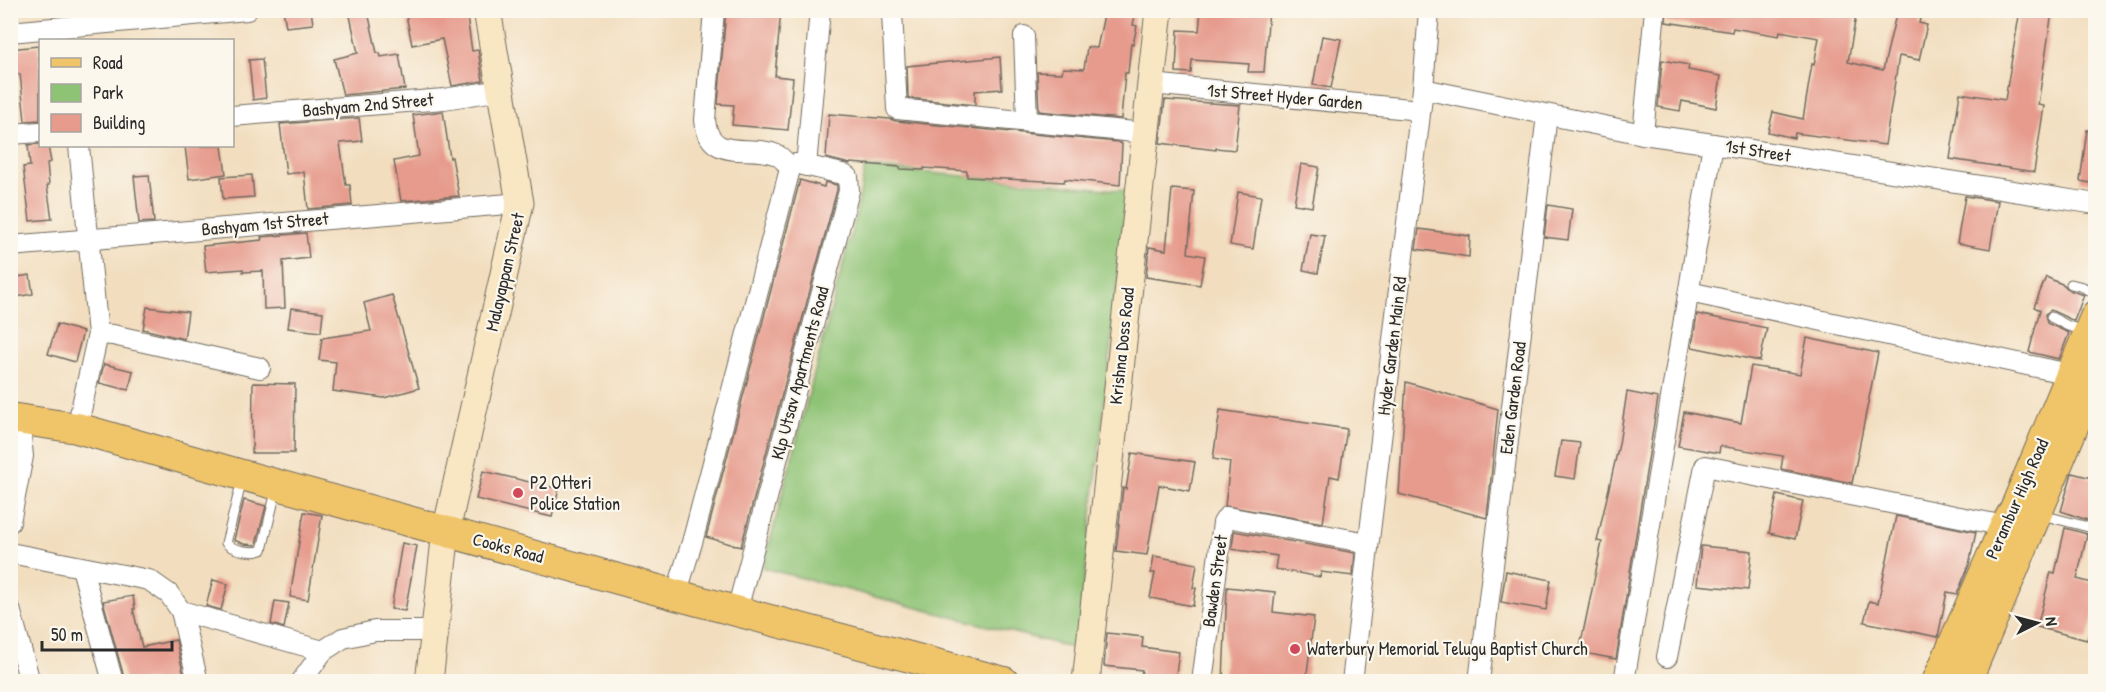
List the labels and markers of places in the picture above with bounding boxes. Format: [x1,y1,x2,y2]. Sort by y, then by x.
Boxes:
place label: P2 Otteri Police Station [530,470,620,516]
marker: P2 Otteri Police Station [511,486,525,500]
place label: Waterbury Memorial Telugu Baptist Church [1307,636,1588,661]
marker: Waterbury Memorial Telugu Baptist Church [1288,642,1302,656]

